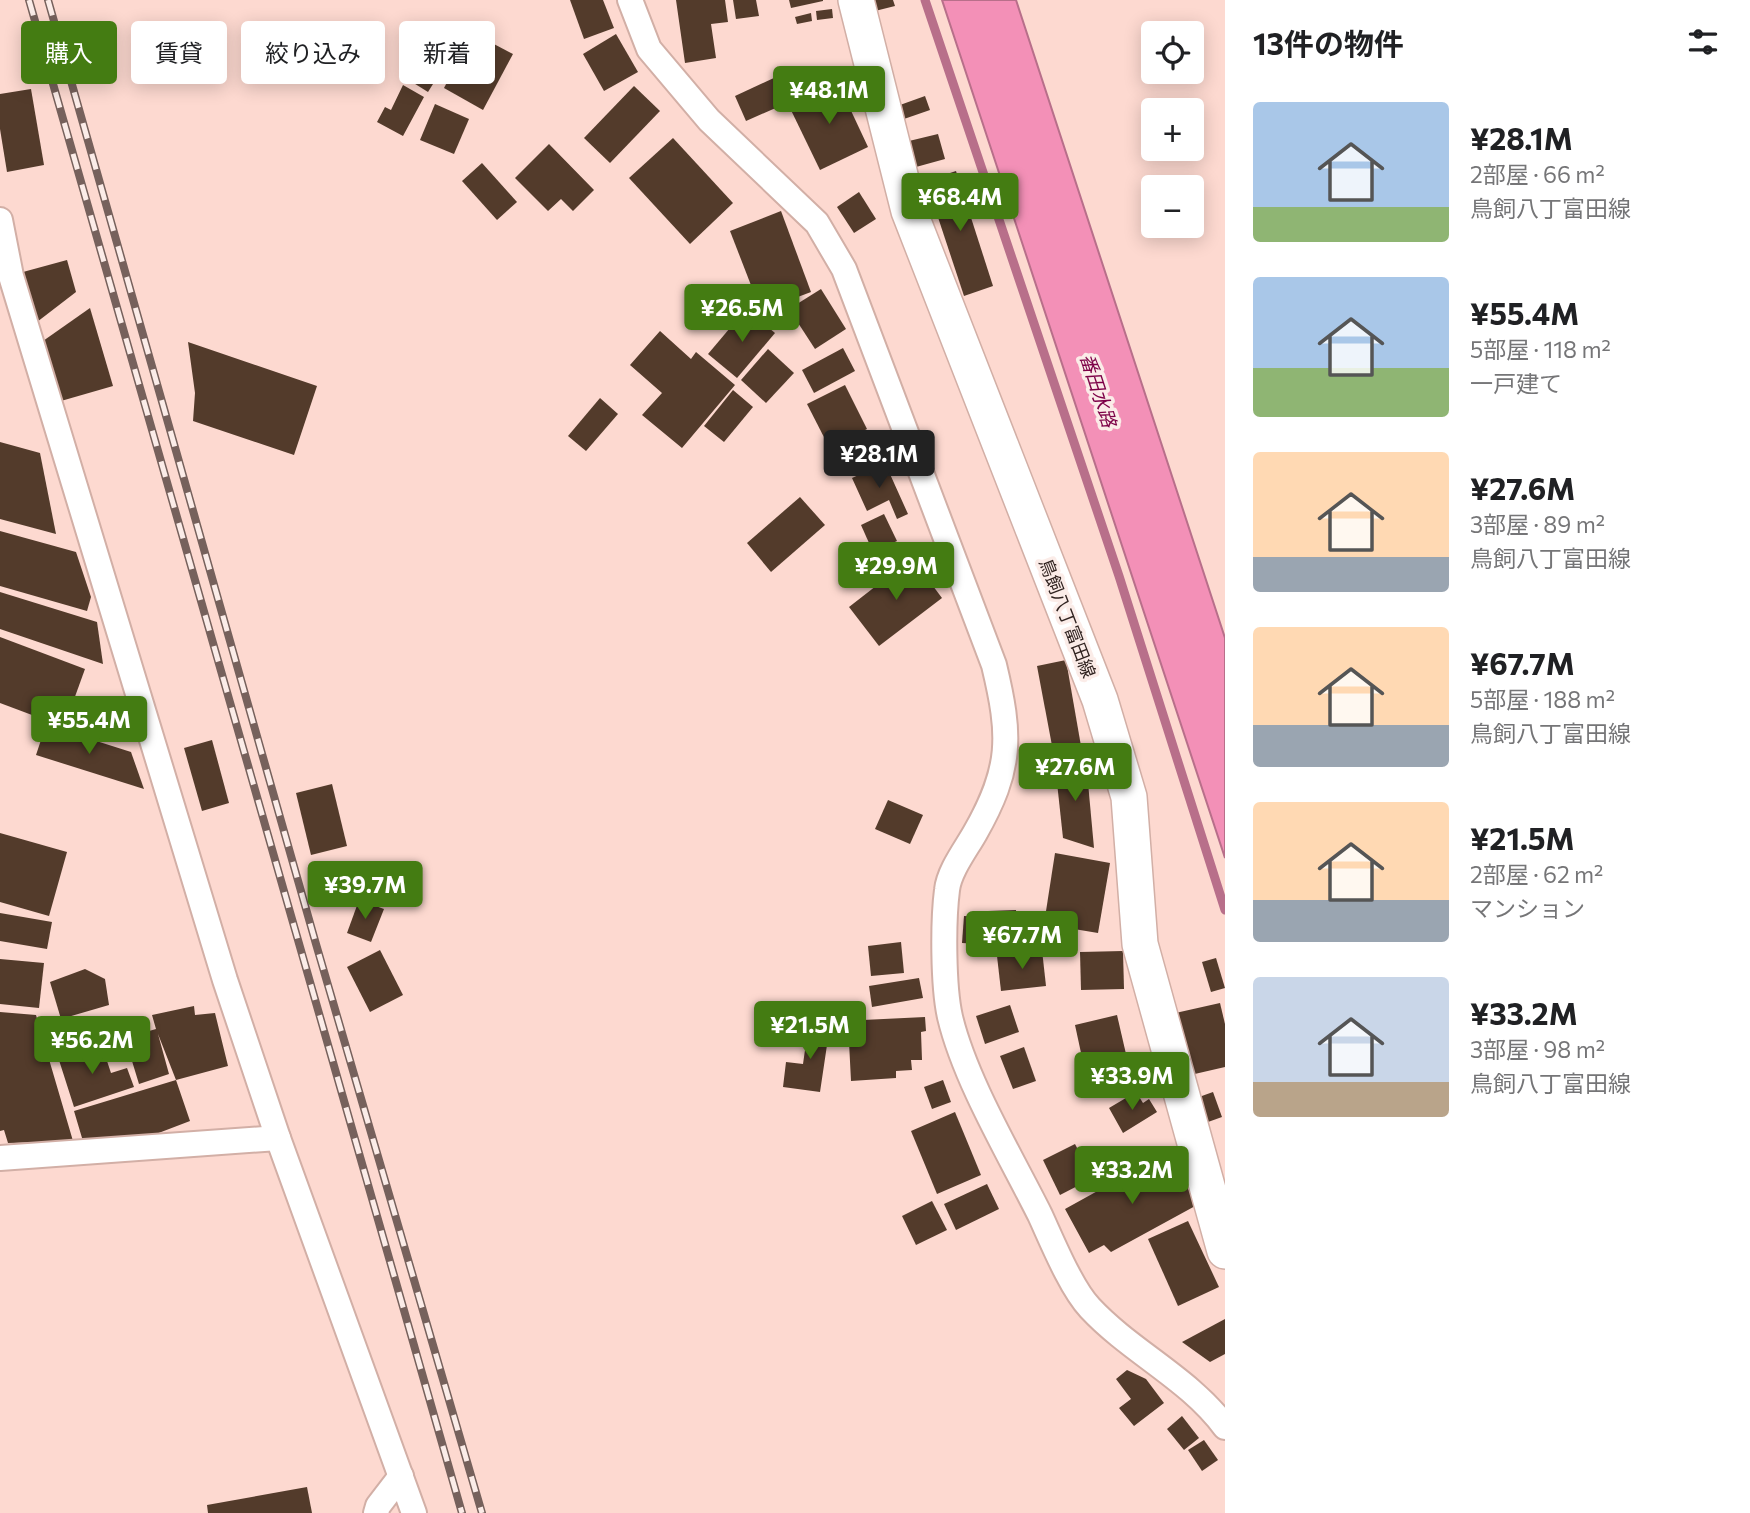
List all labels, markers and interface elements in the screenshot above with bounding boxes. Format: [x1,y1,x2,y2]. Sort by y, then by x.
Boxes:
chip: 購入 [21,21,117,84]
chip: 賃貸 [131,21,227,84]
chip: 絞り込み [241,21,385,84]
chip: 新着 [399,21,495,84]
map controls [1141,21,1204,238]
button: locate [1141,21,1204,84]
icon: filters [1684,23,1722,61]
text: 13件の物件 [1253,24,1404,61]
pin: ¥48.1M [772,66,886,126]
text: ¥48.1M [789,75,869,103]
button: + [1141,98,1204,161]
text: ¥28.1M [1470,119,1573,156]
icon: home [1309,130,1393,214]
text: 2部屋 · 66 m² [1470,160,1605,188]
pin: ¥68.4M [903,174,1017,233]
button: − [1141,175,1204,238]
text: ¥68.4M [918,182,1003,210]
text: 鳥飼八丁富田線 [1470,194,1631,222]
pin: ¥26.5M [685,284,799,344]
text: ¥26.5M [700,293,784,321]
text: ¥55.4M [1470,294,1579,331]
icon: home [1309,305,1393,389]
text: 5部屋 · 118 m² [1470,335,1611,363]
water label: 番田水路 [1076,350,1122,432]
text: 一戸建て [1470,369,1562,397]
pin: ¥28.1M [822,430,936,490]
text: ¥28.1M [840,439,918,467]
text: ¥27.6M [1470,469,1575,506]
icon: home [1309,480,1393,564]
text: 3部屋 · 89 m² [1470,510,1605,538]
pin: ¥29.9M [839,542,953,602]
text: 鳥飼八丁富田線 [1470,544,1631,572]
text: ¥29.9M [854,551,938,579]
street label: 鳥飼八丁富田線 [1035,555,1101,681]
text: ¥67.7M [1470,644,1575,681]
icon: home [1309,655,1393,739]
text: 5部屋 · 188 m² [1470,685,1615,713]
pin: ¥55.4M [32,696,146,756]
text: ¥55.4M [47,705,131,733]
text: 鳥飼八丁富田線 [1470,719,1631,747]
pin: ¥27.6M [1018,744,1132,803]
text: ¥27.6M [1035,752,1115,780]
text: ¥21.5M [1470,819,1574,856]
icon: home [1309,830,1393,914]
text: 2部屋 · 62 m² [1470,860,1603,888]
pin: ¥39.7M [308,862,422,921]
text: ¥39.7M [324,870,406,898]
text: マンション [1470,894,1585,922]
pin: ¥67.7M [965,912,1079,971]
text: ¥67.7M [982,920,1062,948]
text: ¥33.2M [1470,994,1578,1031]
pin: ¥21.5M [753,1002,867,1061]
icon: home [1309,1005,1393,1089]
text: ¥21.5M [770,1010,850,1038]
pin: ¥56.2M [35,1016,149,1076]
text: ¥56.2M [50,1025,134,1053]
text: 3部屋 · 98 m² [1470,1035,1605,1063]
pin: ¥33.9M [1075,1052,1189,1112]
text: ¥33.9M [1090,1061,1174,1089]
text: 鳥飼八丁富田線 [1470,1069,1631,1097]
pin: ¥33.2M [1075,1146,1189,1206]
text: ¥33.2M [1091,1155,1173,1183]

